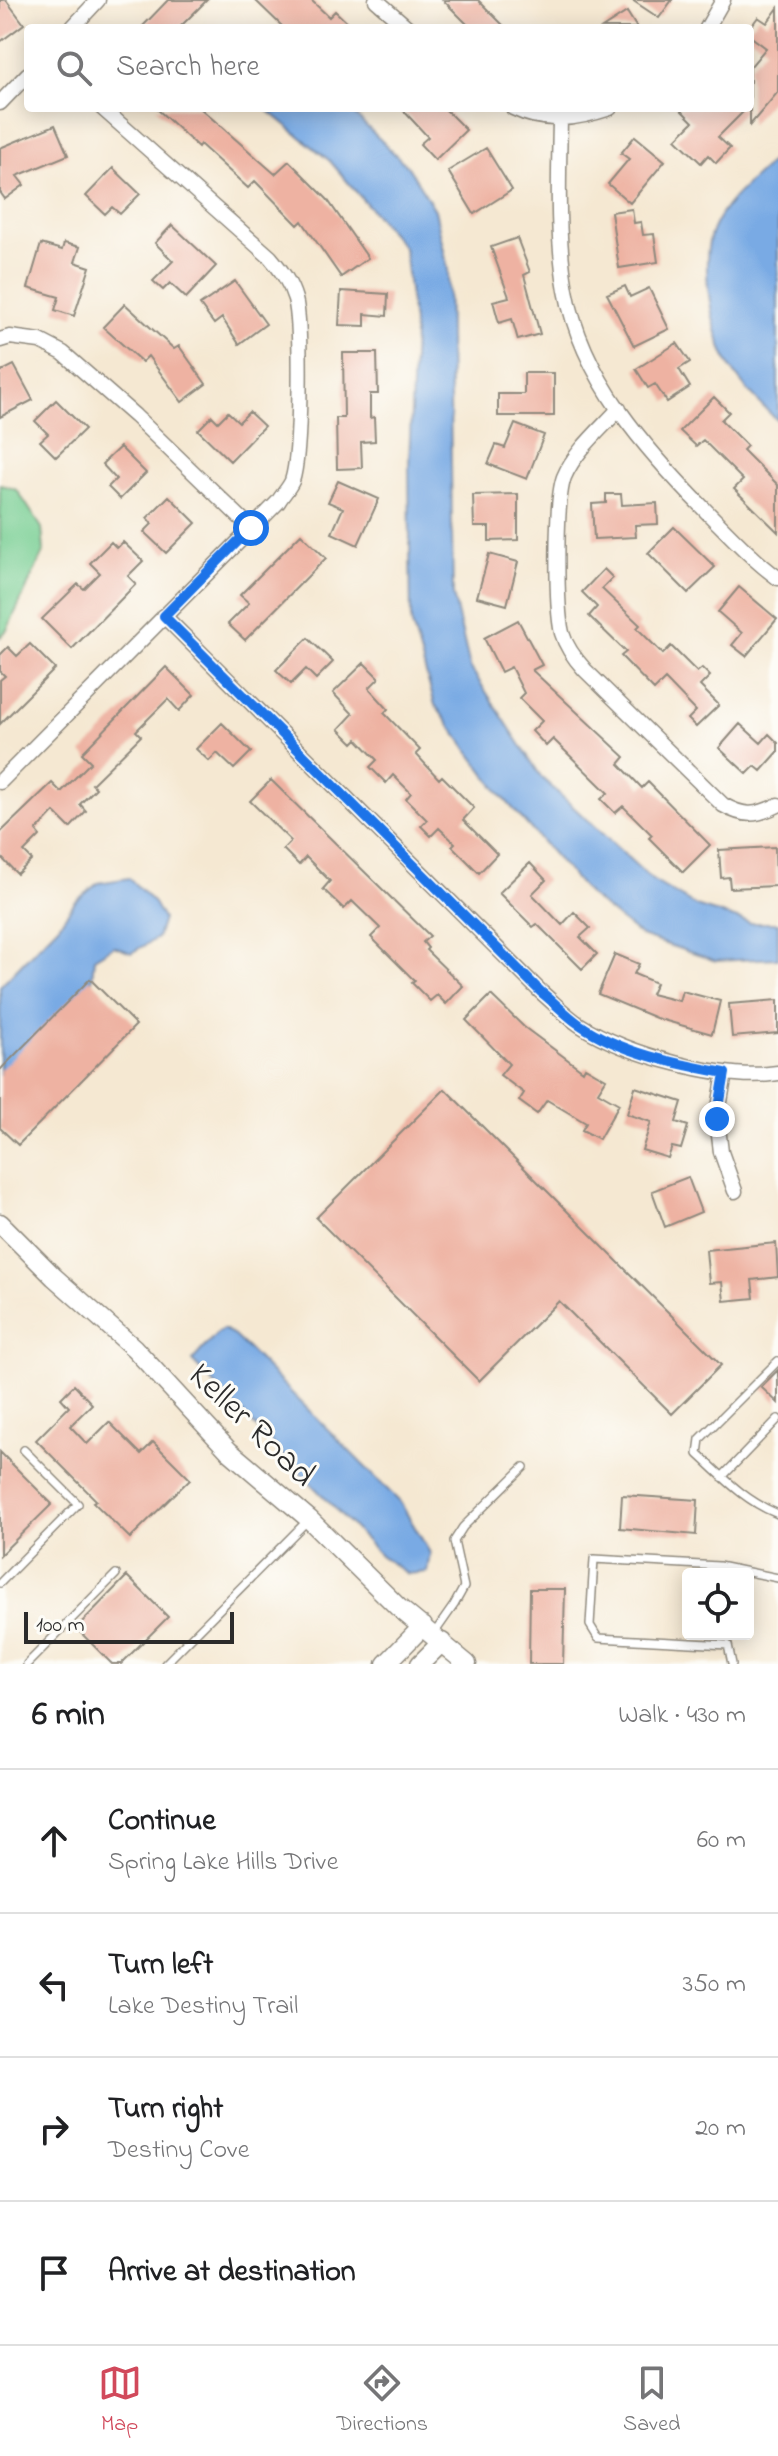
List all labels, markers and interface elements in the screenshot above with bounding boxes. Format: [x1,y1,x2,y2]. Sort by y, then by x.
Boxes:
search box [24,24,754,112]
icon: search [52,46,96,90]
text: Search here [116,46,260,90]
route start [233,510,269,546]
route end [699,1101,735,1137]
street label: Keller Road [175,1352,327,1501]
map controls [682,1568,754,1640]
button: locate [682,1568,754,1640]
scale bar [24,1608,234,1644]
text: 100 m [36,1610,85,1642]
text: 6 min [32,1691,105,1741]
text: Walk · 430 m [618,1697,746,1735]
text: Continue [108,1800,216,1844]
icon: ahead [32,1819,76,1863]
text: 60 m [697,1822,746,1860]
text: Spring Lake Hills Drive [108,1844,338,1882]
text: Turn left [108,1944,213,1988]
icon: left [32,1963,76,2007]
text: 350 m [682,1966,746,2004]
text: Lake Destiny Trail [108,1988,298,2026]
text: Turn right [108,2088,223,2132]
icon: right [32,2107,76,2151]
text: 20 m [695,2110,746,2148]
text: Destiny Cove [108,2132,249,2170]
icon: arrive [32,2251,76,2295]
text: Arrive at destination [108,2251,356,2295]
tab: Map [98,2361,142,2441]
tab: Directions [337,2361,428,2441]
tab: Saved [623,2361,680,2441]

